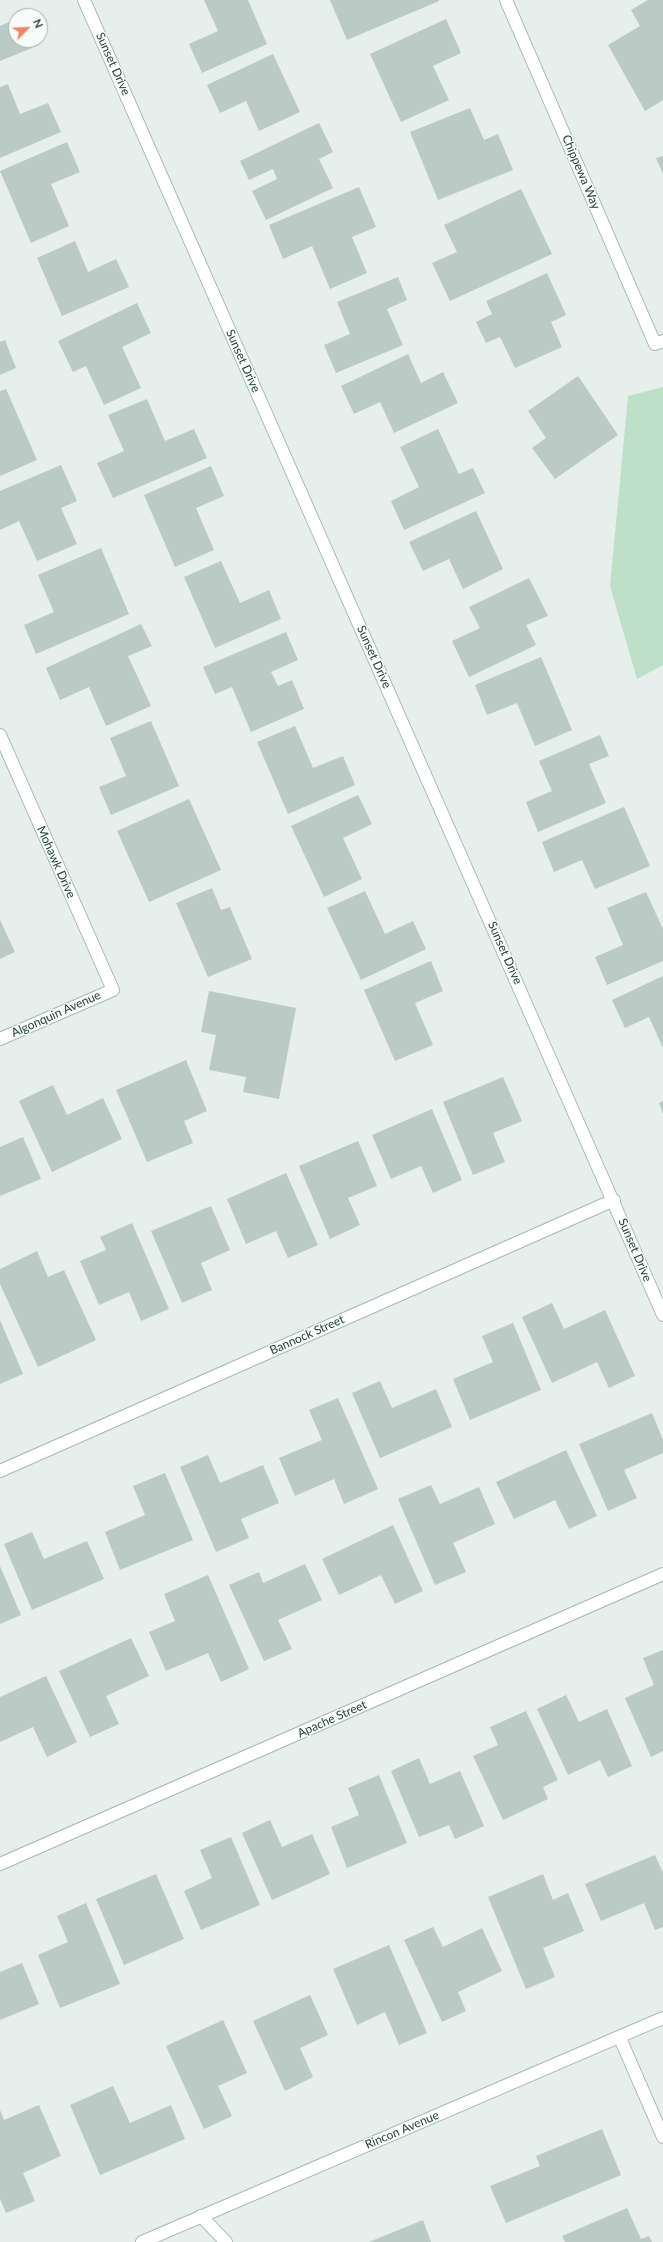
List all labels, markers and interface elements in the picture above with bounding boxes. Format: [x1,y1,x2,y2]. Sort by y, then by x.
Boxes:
north arrow [8,8,48,48]
text: N [31,17,46,30]
street label: Sunset Drive [93,30,133,98]
street label: Chippewa Way [559,133,603,211]
street label: Sunset Drive [223,327,263,395]
street label: Sunset Drive [354,623,394,691]
street label: Mohawk Drive [34,824,78,900]
street label: Sunset Drive [485,919,525,987]
street label: Algonquin Avenue [9,988,103,1040]
street label: Sunset Drive [615,1216,655,1284]
street label: Bannock Street [267,1312,347,1358]
street label: Apache Street [295,1697,369,1741]
street label: Rincon Avenue [363,2108,441,2152]

